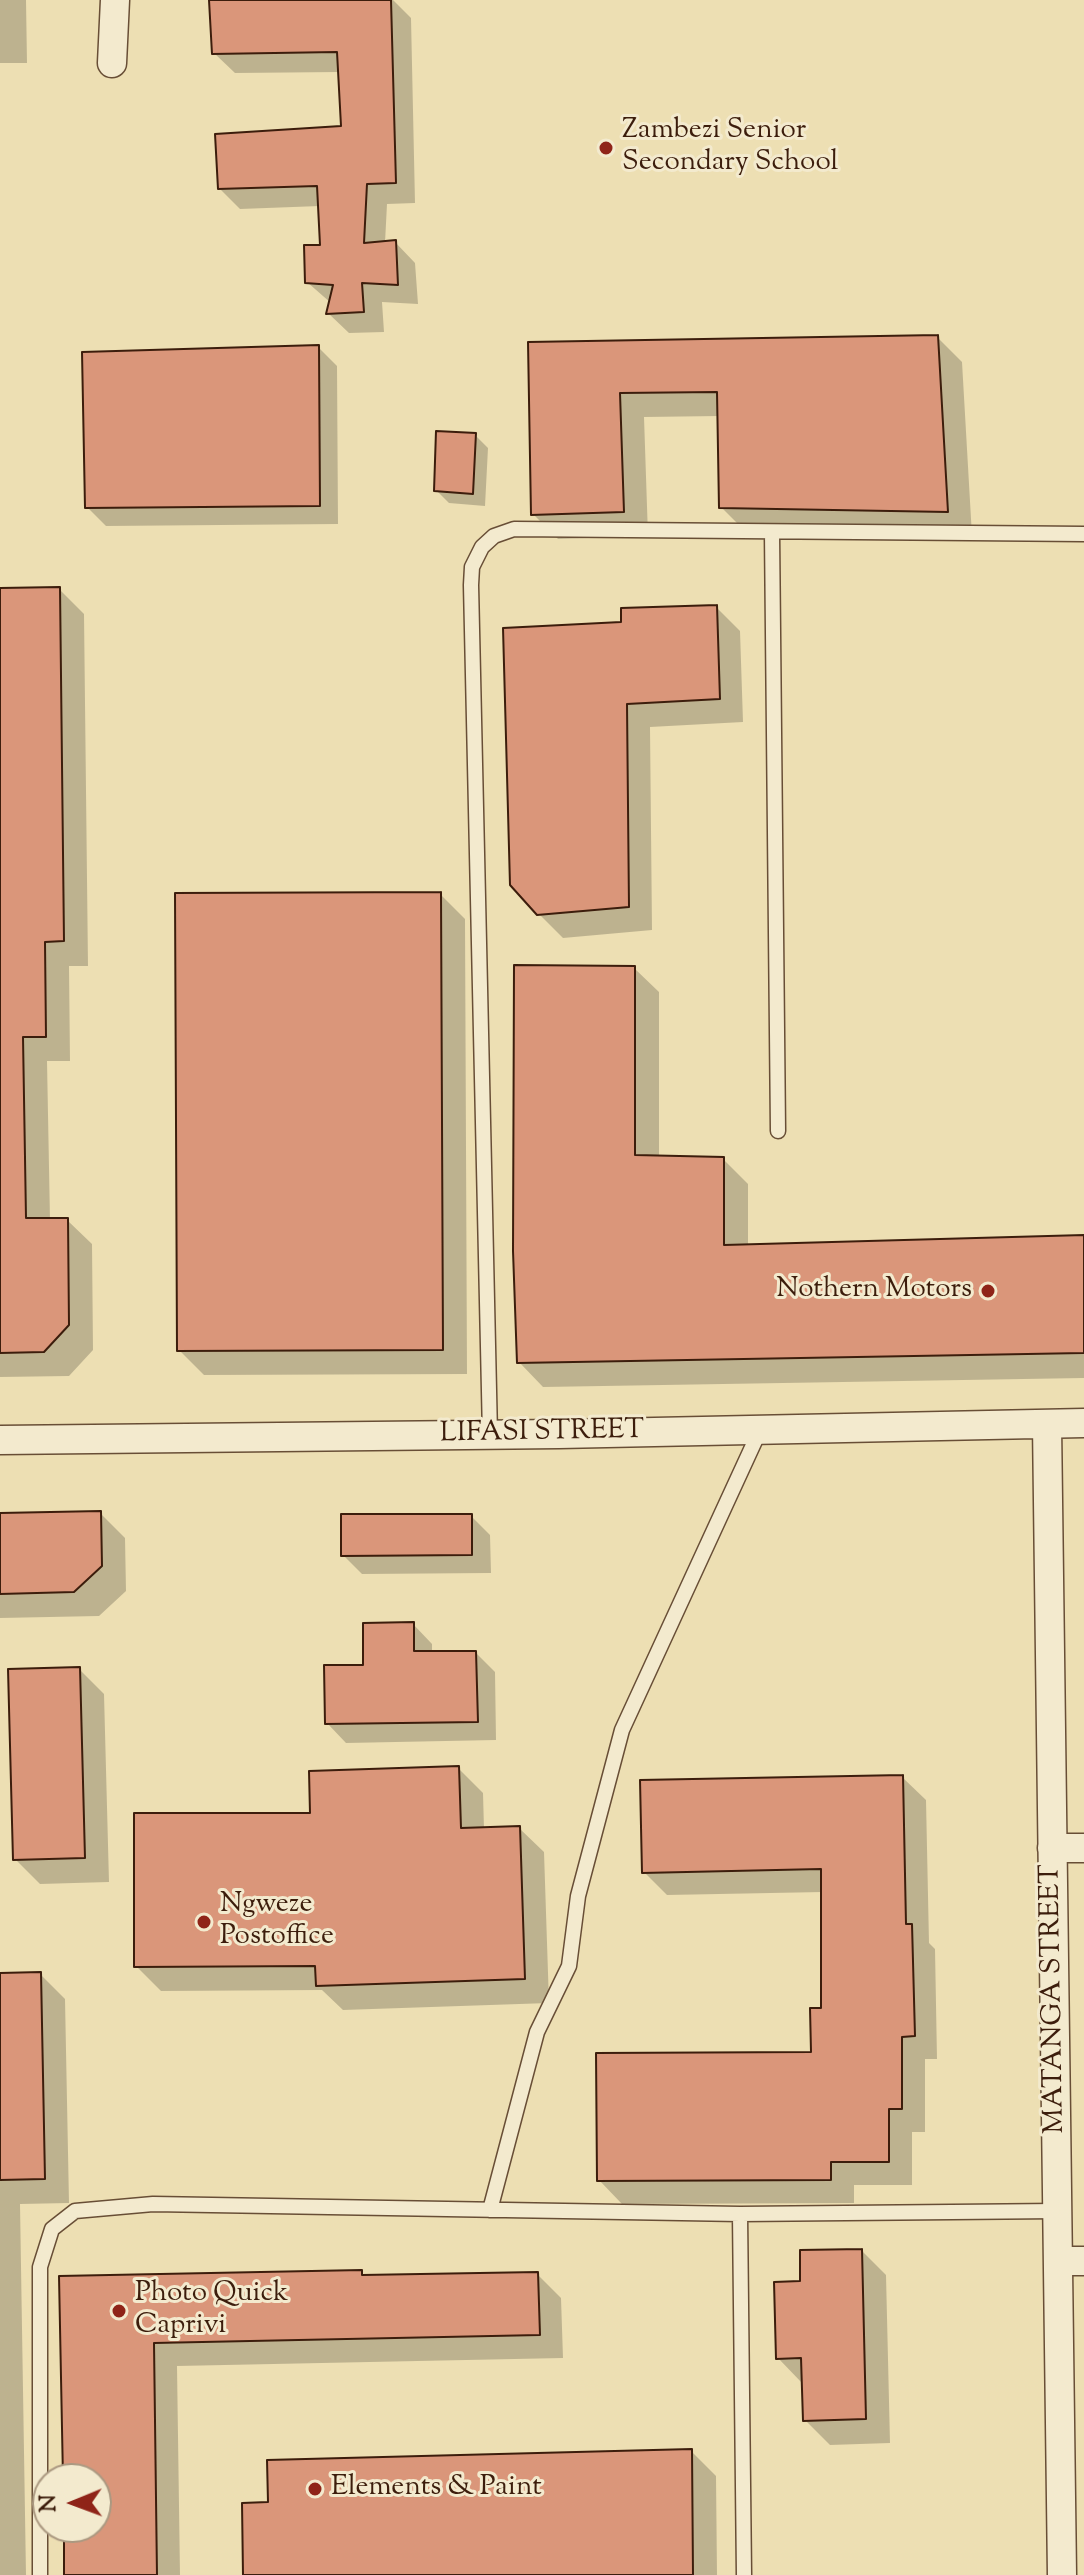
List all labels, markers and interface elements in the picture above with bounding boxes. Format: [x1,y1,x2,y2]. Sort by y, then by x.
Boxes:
place label: Zambezi Senior Secondary School [622,115,838,181]
marker: Zambezi Senior Secondary School [597,139,615,157]
place label: Nothern Motors [776,1274,972,1308]
marker: Nothern Motors [979,1282,997,1300]
street label: LIFASI STREET [440,1415,644,1453]
street label: MATANGA STREET [1036,1864,1074,2134]
place label: Ngweze Postoffice [220,1889,334,1955]
marker: Ngweze Postoffice [195,1913,213,1931]
place label: Photo Quick Caprivi [135,2278,288,2344]
marker: Photo Quick Caprivi [110,2302,128,2320]
north arrow [32,2463,112,2543]
place label: Elements & Paint [331,2472,542,2506]
marker: Elements & Paint [306,2480,324,2498]
text: N [34,2494,66,2512]

